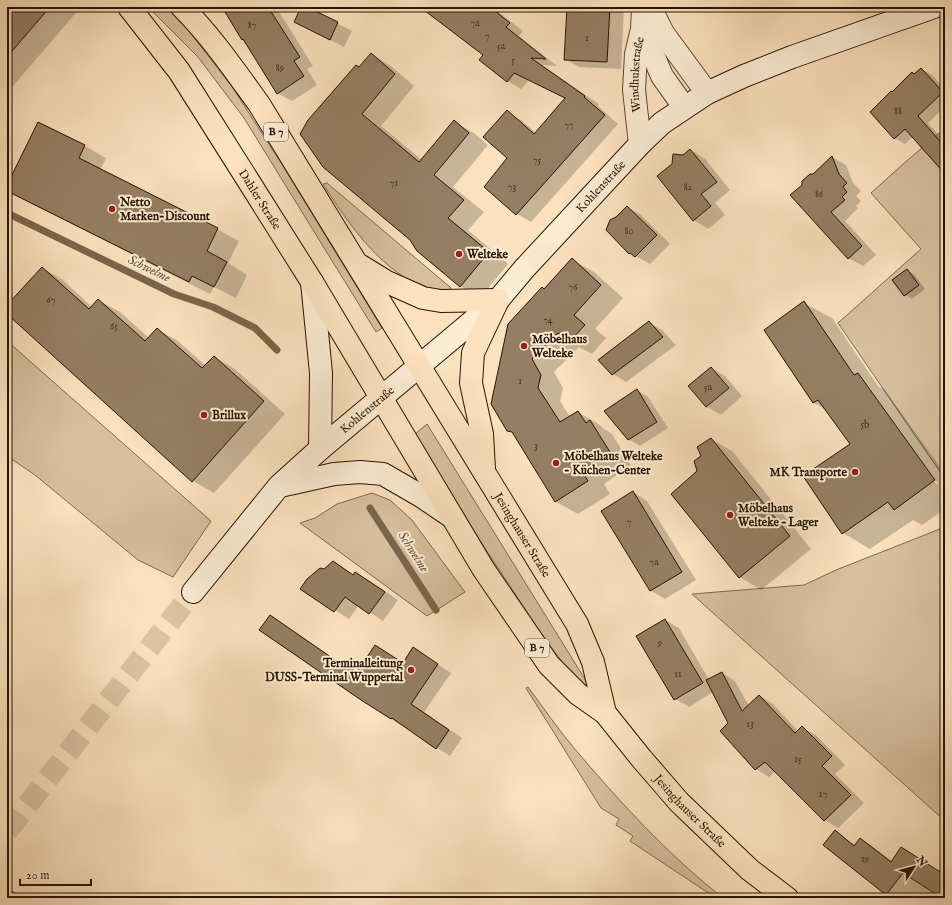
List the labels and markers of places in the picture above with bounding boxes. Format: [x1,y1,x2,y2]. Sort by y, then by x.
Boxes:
place label: Netto Marken-Discount [119,195,211,224]
marker: Netto Marken-Discount [107,204,117,214]
place label: Welteke [466,247,509,262]
marker: Welteke [454,249,464,259]
place label: Möbelhaus Welteke [531,332,588,361]
marker: Möbelhaus Welteke [519,341,529,351]
place label: Brillux [212,408,246,423]
marker: Brillux [199,410,209,420]
place label: Möbelhaus Welteke - Küchen-Center [564,449,663,478]
marker: Möbelhaus Welteke - Küchen-Center [551,458,561,468]
place label: MK Transporte [769,465,847,481]
marker: MK Transporte [850,467,860,477]
place label: Möbelhaus Welteke – Lager [737,501,819,531]
marker: Möbelhaus Welteke – Lager [725,510,735,520]
place label: Terminalleitung DUSS-Terminal Wuppertal [265,656,404,686]
marker: Terminalleitung DUSS-Terminal Wuppertal [406,665,416,675]

